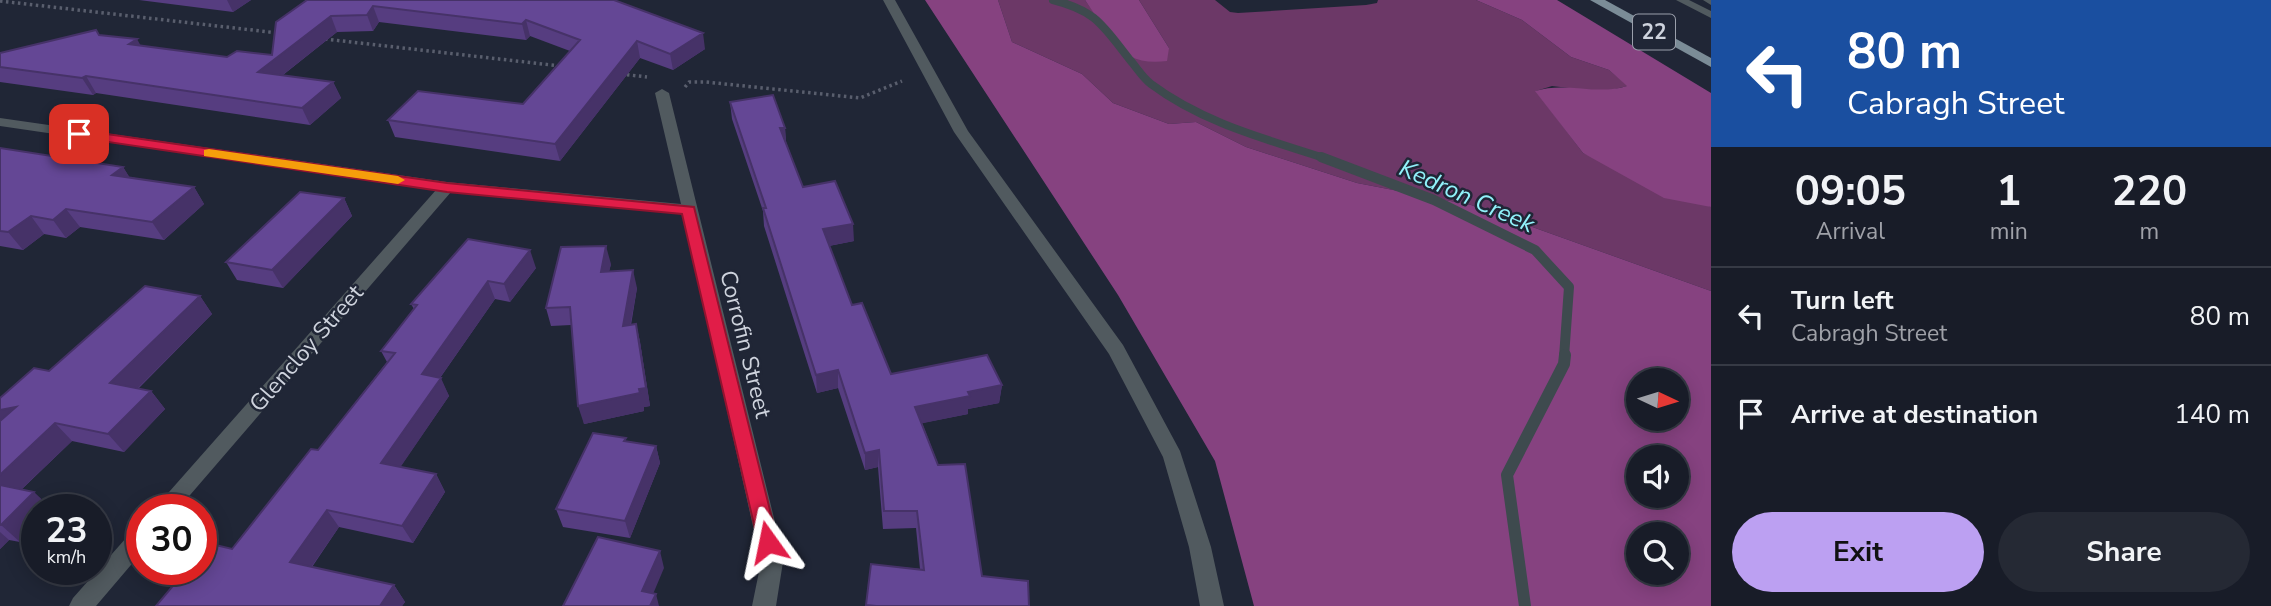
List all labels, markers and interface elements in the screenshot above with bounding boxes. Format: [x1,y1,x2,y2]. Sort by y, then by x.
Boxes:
road number: 22 [1633,14,1675,50]
text: 80 m [1847,18,1962,85]
icon: left [1732,28,1823,119]
text: Cabragh Street [1847,82,2064,125]
pin [49,104,109,164]
icon: arrive [60,115,98,153]
water label: Kedron Creek [1394,152,1541,241]
text: 09:05 [1795,163,1906,220]
text: 1 [1996,163,2021,220]
text: 220 [2112,163,2187,220]
text: Arrival [1816,216,1885,247]
text: min [1990,216,2028,247]
text: m [2140,216,2159,247]
street label: Corrofin Street [712,267,779,422]
street label: Glencloy Street [242,277,371,419]
text: Turn left [1791,283,1894,318]
icon: left [1732,297,1770,335]
text: 80 m [2190,299,2250,334]
text: Cabragh Street [1791,318,1947,349]
north arrow [1626,368,1689,430]
map controls [1626,368,1689,585]
icon: arrive [1732,395,1770,433]
text: Arrive at destination [1791,397,2038,432]
text: 140 m [2174,397,2250,432]
button: sound [1626,445,1689,508]
speed limit sign: 30 [126,494,217,585]
position arrow [731,505,805,579]
text: 23 [45,507,88,554]
button: Exit [1732,512,1984,592]
button: Share [1998,512,2250,592]
button: search [1626,522,1689,585]
text: km/h [47,545,86,569]

